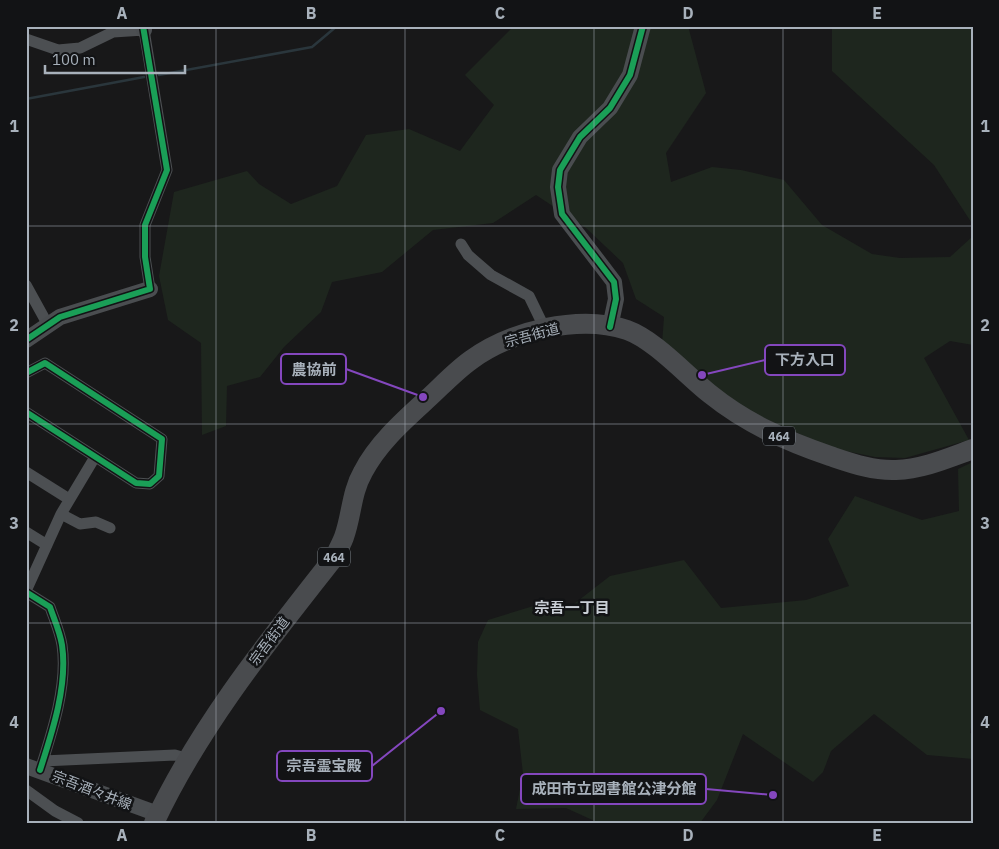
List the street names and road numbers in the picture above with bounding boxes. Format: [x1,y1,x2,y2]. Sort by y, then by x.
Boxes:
street label: 宗吾街道 [503,319,561,351]
road number: 464 [763,426,795,446]
road number: 464 [318,548,350,566]
street label: 宗吾街道 [245,613,293,669]
street label: 宗吾酒々井線 [50,767,134,813]

